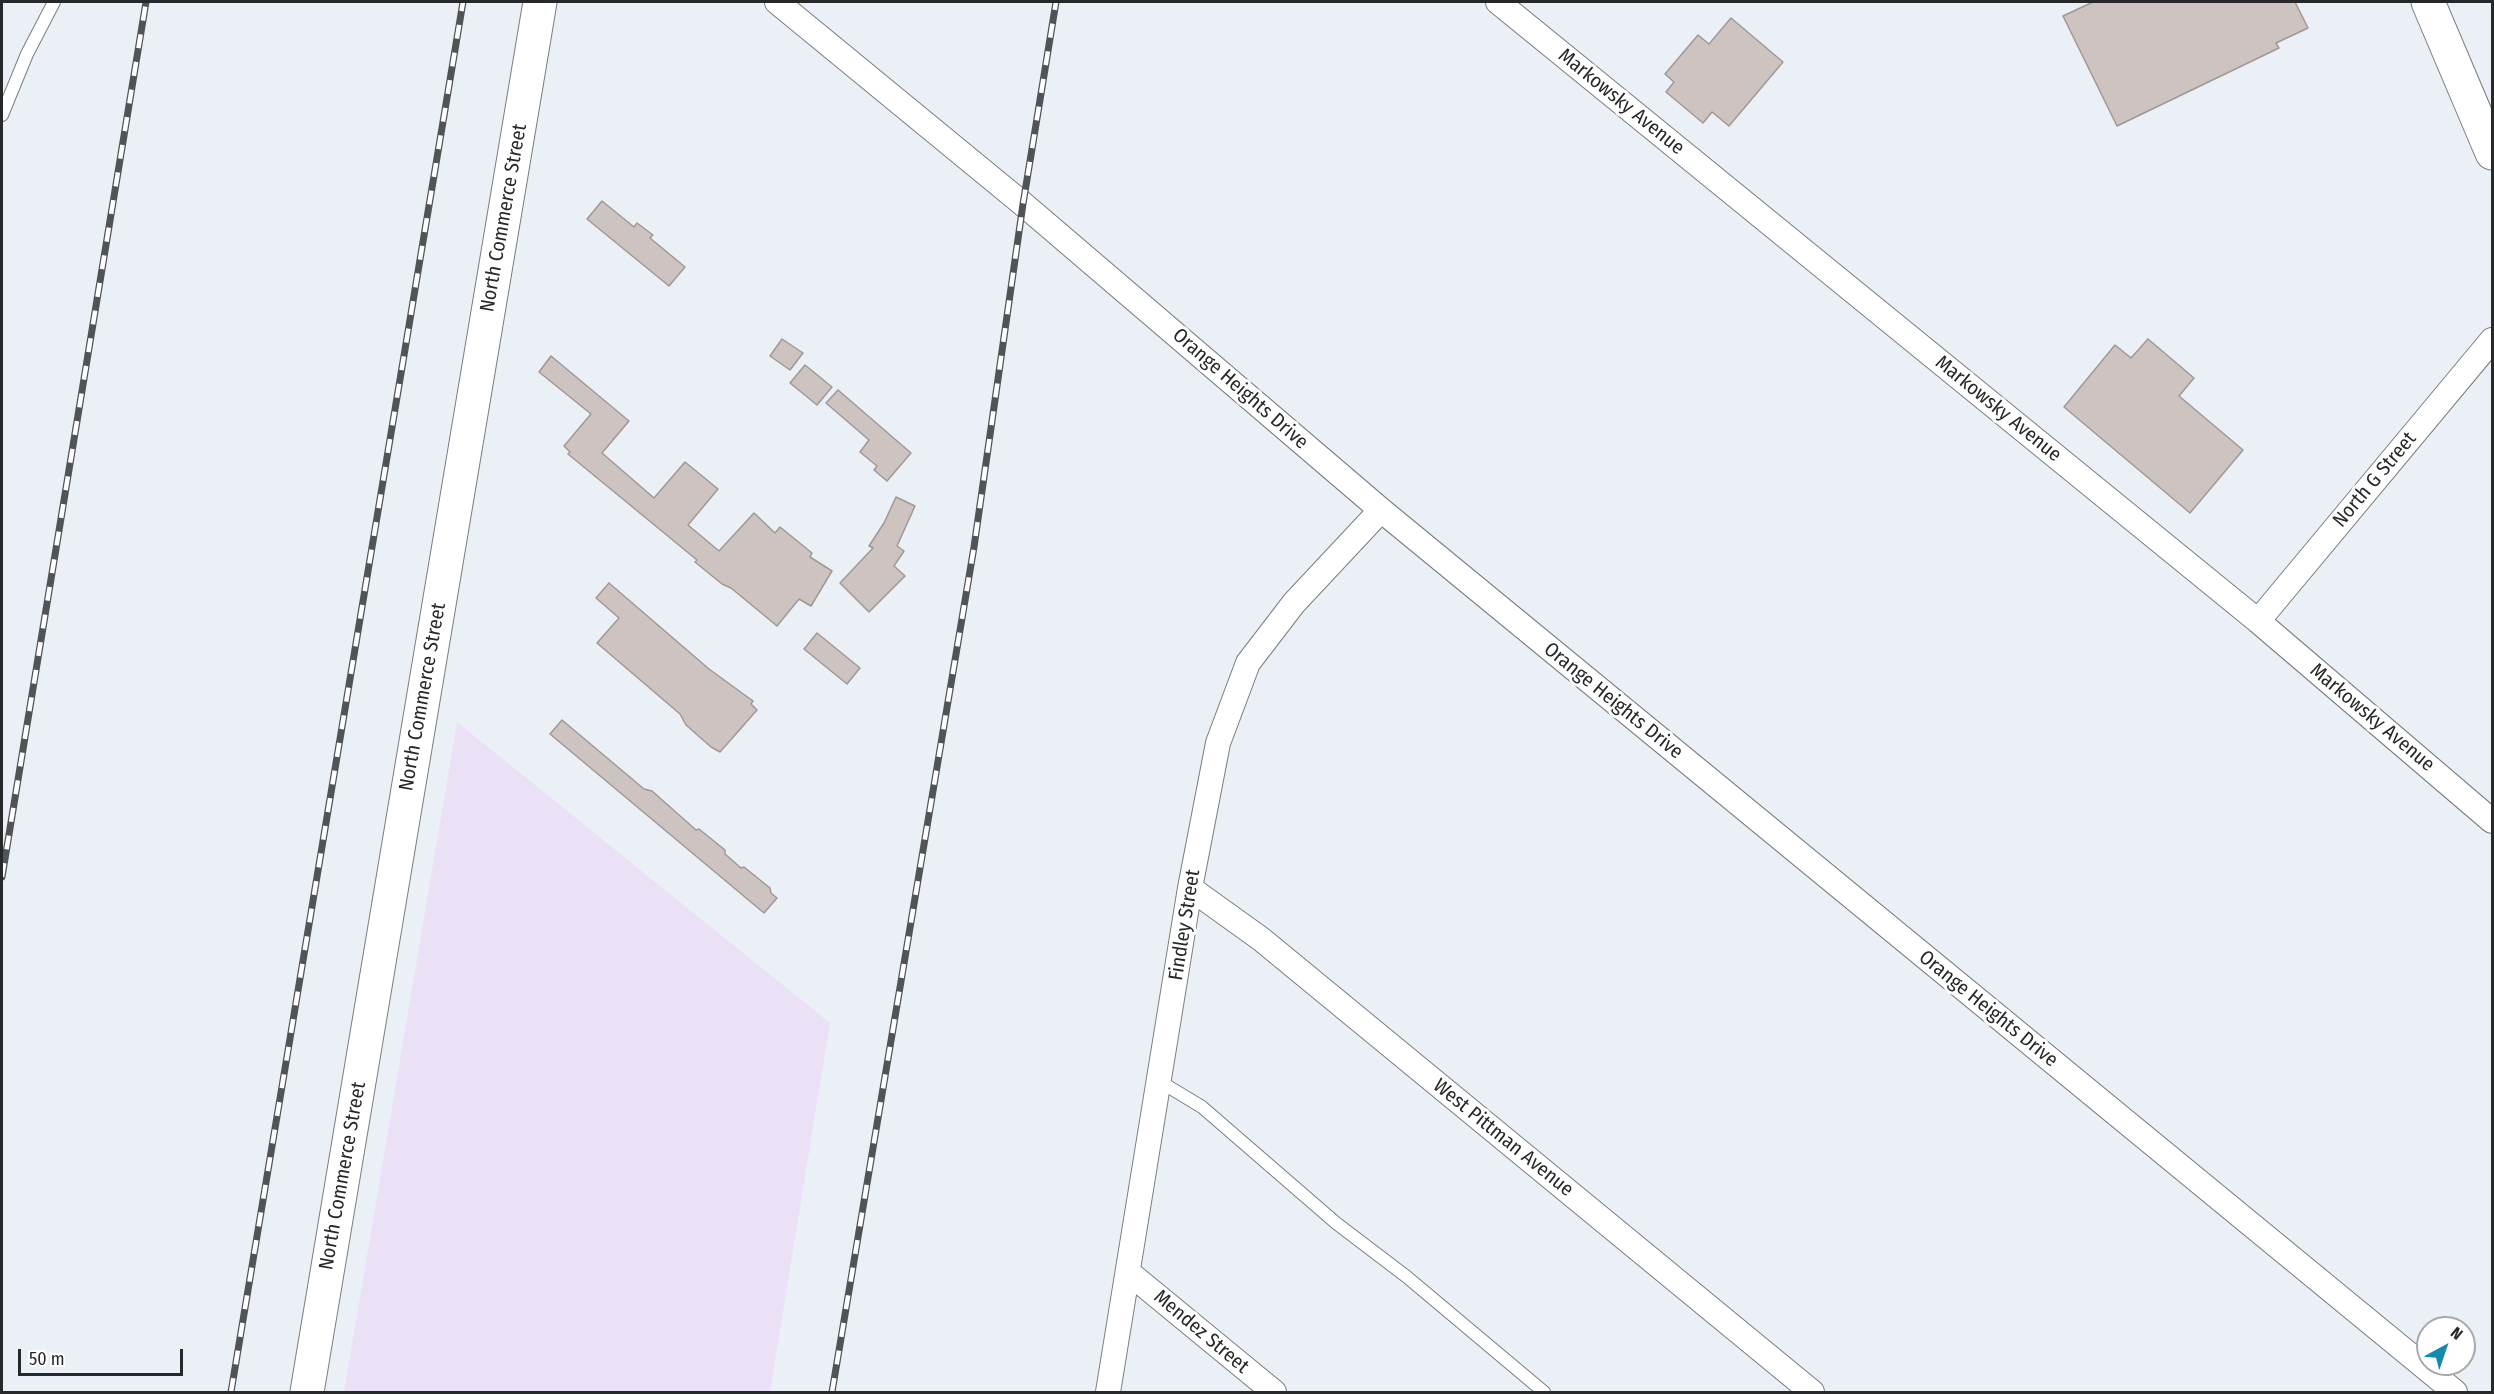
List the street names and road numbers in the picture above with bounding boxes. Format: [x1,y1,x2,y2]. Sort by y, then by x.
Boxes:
street label: Markowsky Avenue [1553,44,1689,160]
street label: North Commerce Street [476,122,532,314]
street label: Orange Heights Drive [1167,324,1313,454]
street label: Markowsky Avenue [1930,351,2066,467]
street label: North G Street [2328,428,2422,532]
street label: North Commerce Street [395,601,451,793]
street label: Orange Heights Drive [1539,638,1687,764]
street label: Markowsky Avenue [2305,659,2439,777]
street label: Findley Street [1164,868,1206,982]
street label: Orange Heights Drive [1914,946,2062,1072]
street label: West Pittman Avenue [1428,1074,1578,1202]
street label: North Commerce Street [315,1080,371,1272]
street label: Mendez Street [1149,1285,1253,1379]

